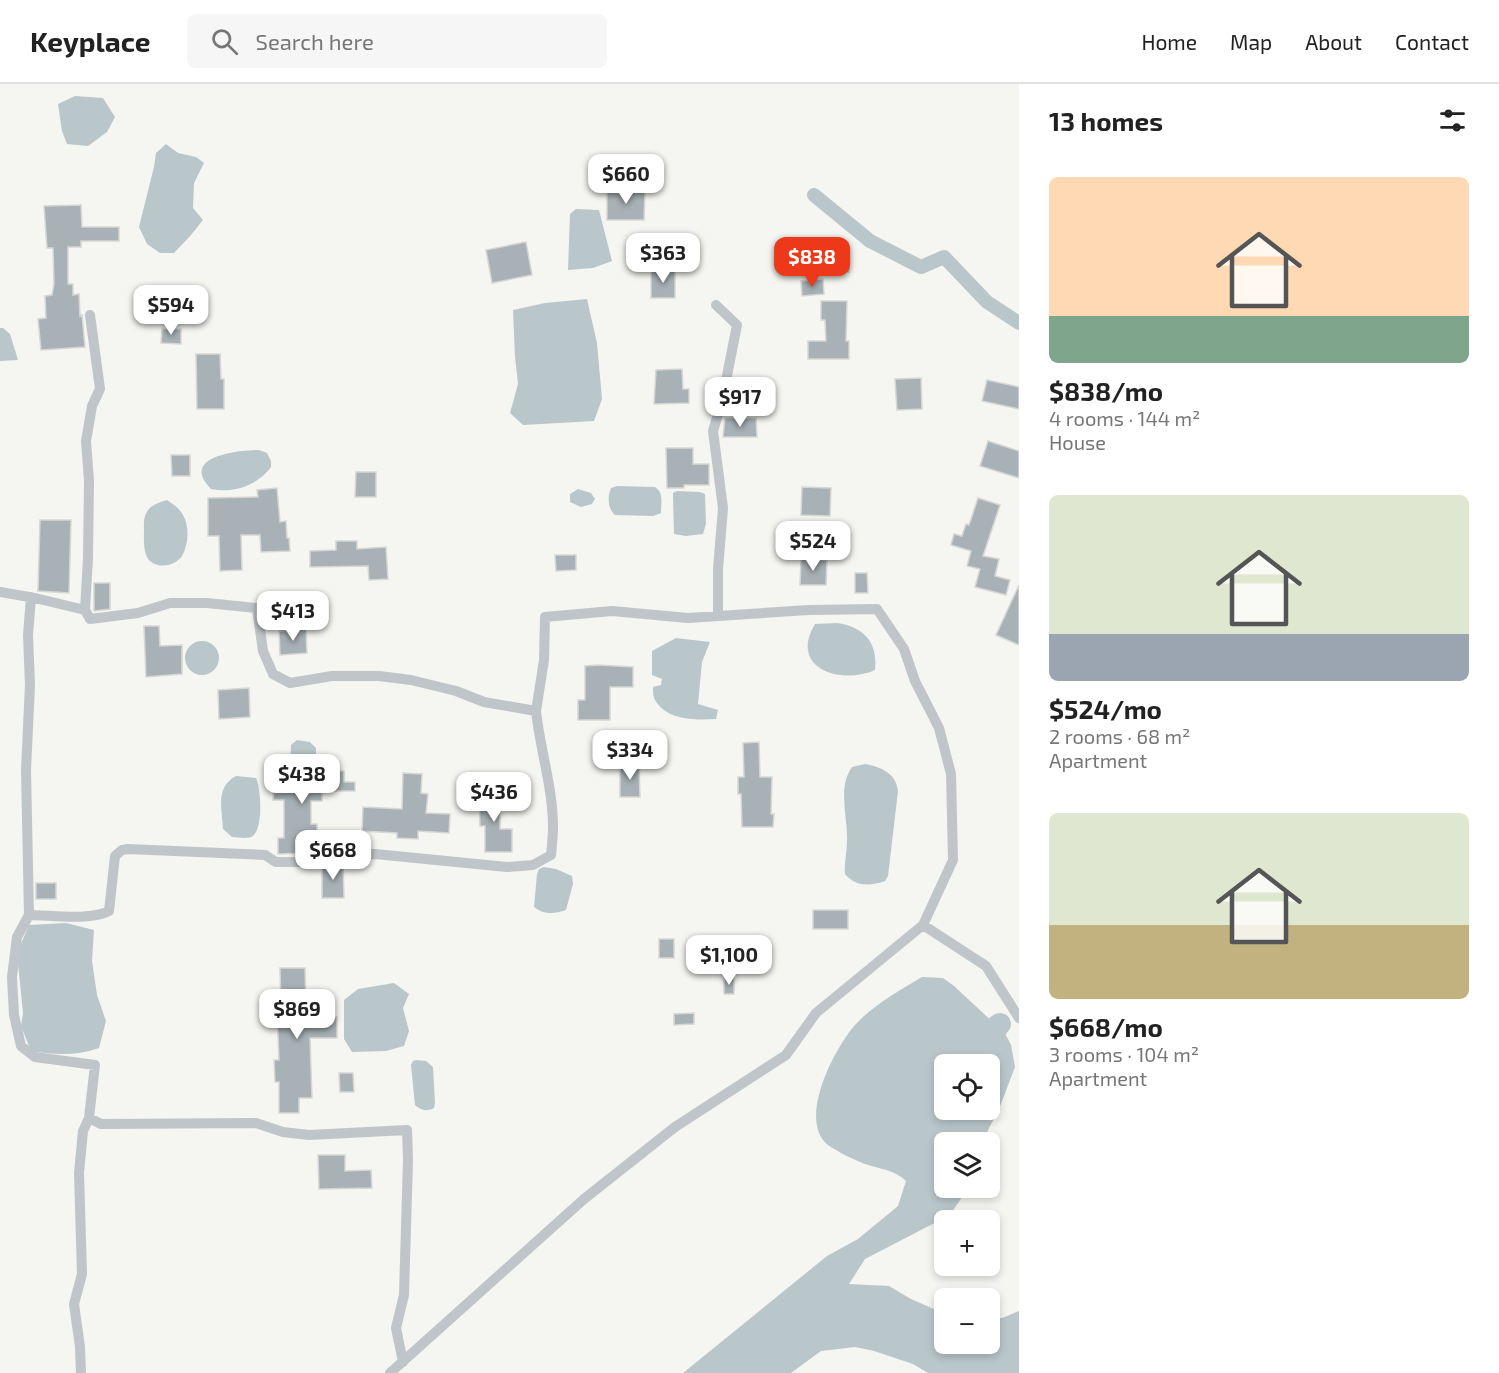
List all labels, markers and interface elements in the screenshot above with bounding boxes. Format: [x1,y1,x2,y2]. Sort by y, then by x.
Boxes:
search box [187,14,607,68]
text: Keyplace [30,24,151,58]
icon: search [208,25,241,58]
text: Search here [256,28,374,54]
text: Home [1141,29,1197,54]
text: Map [1230,29,1272,54]
text: About [1305,29,1362,54]
text: Contact [1395,29,1469,54]
icon: filters [1436,104,1469,137]
text: 13 homes [1049,105,1163,136]
pin: $660 [590,154,662,205]
text: $660 [602,161,650,185]
icon: home [1205,216,1313,324]
pin: $363 [627,233,699,284]
pin: $838 [776,237,848,288]
text: $363 [640,240,686,264]
text: $838 [788,244,836,268]
pin: $594 [135,285,207,336]
text: $594 [147,292,195,316]
text: $838/mo [1049,375,1163,406]
pin: $917 [704,377,776,428]
text: $917 [719,384,761,408]
text: 4 rooms · 144 m² [1049,406,1200,430]
text: House [1049,430,1106,454]
pin: $524 [777,521,849,572]
text: $524 [790,528,837,552]
icon: home [1205,534,1313,642]
pin: $413 [257,591,329,642]
text: $413 [271,598,315,622]
text: $524/mo [1049,693,1162,724]
text: 2 rooms · 68 m² [1049,724,1190,748]
pin: $334 [594,730,666,781]
text: $334 [606,737,654,761]
text: Apartment [1049,748,1147,772]
pin: $438 [266,754,338,805]
text: $438 [278,761,326,785]
pin: $436 [458,772,530,823]
text: $436 [470,779,518,803]
pin: $668 [297,830,369,881]
text: $668 [309,837,357,861]
icon: home [1205,852,1313,960]
pin: $1,100 [680,935,778,986]
text: $1,100 [700,942,758,966]
pin: $869 [261,989,333,1040]
text: $869 [273,996,321,1020]
text: $668/mo [1049,1011,1163,1042]
text: 3 rooms · 104 m² [1049,1042,1199,1066]
map controls [934,1054,1000,1354]
button: locate [934,1054,1000,1120]
text: Apartment [1049,1066,1147,1090]
button: layers [934,1132,1000,1198]
button: + [934,1210,1000,1276]
button: − [934,1288,1000,1354]

